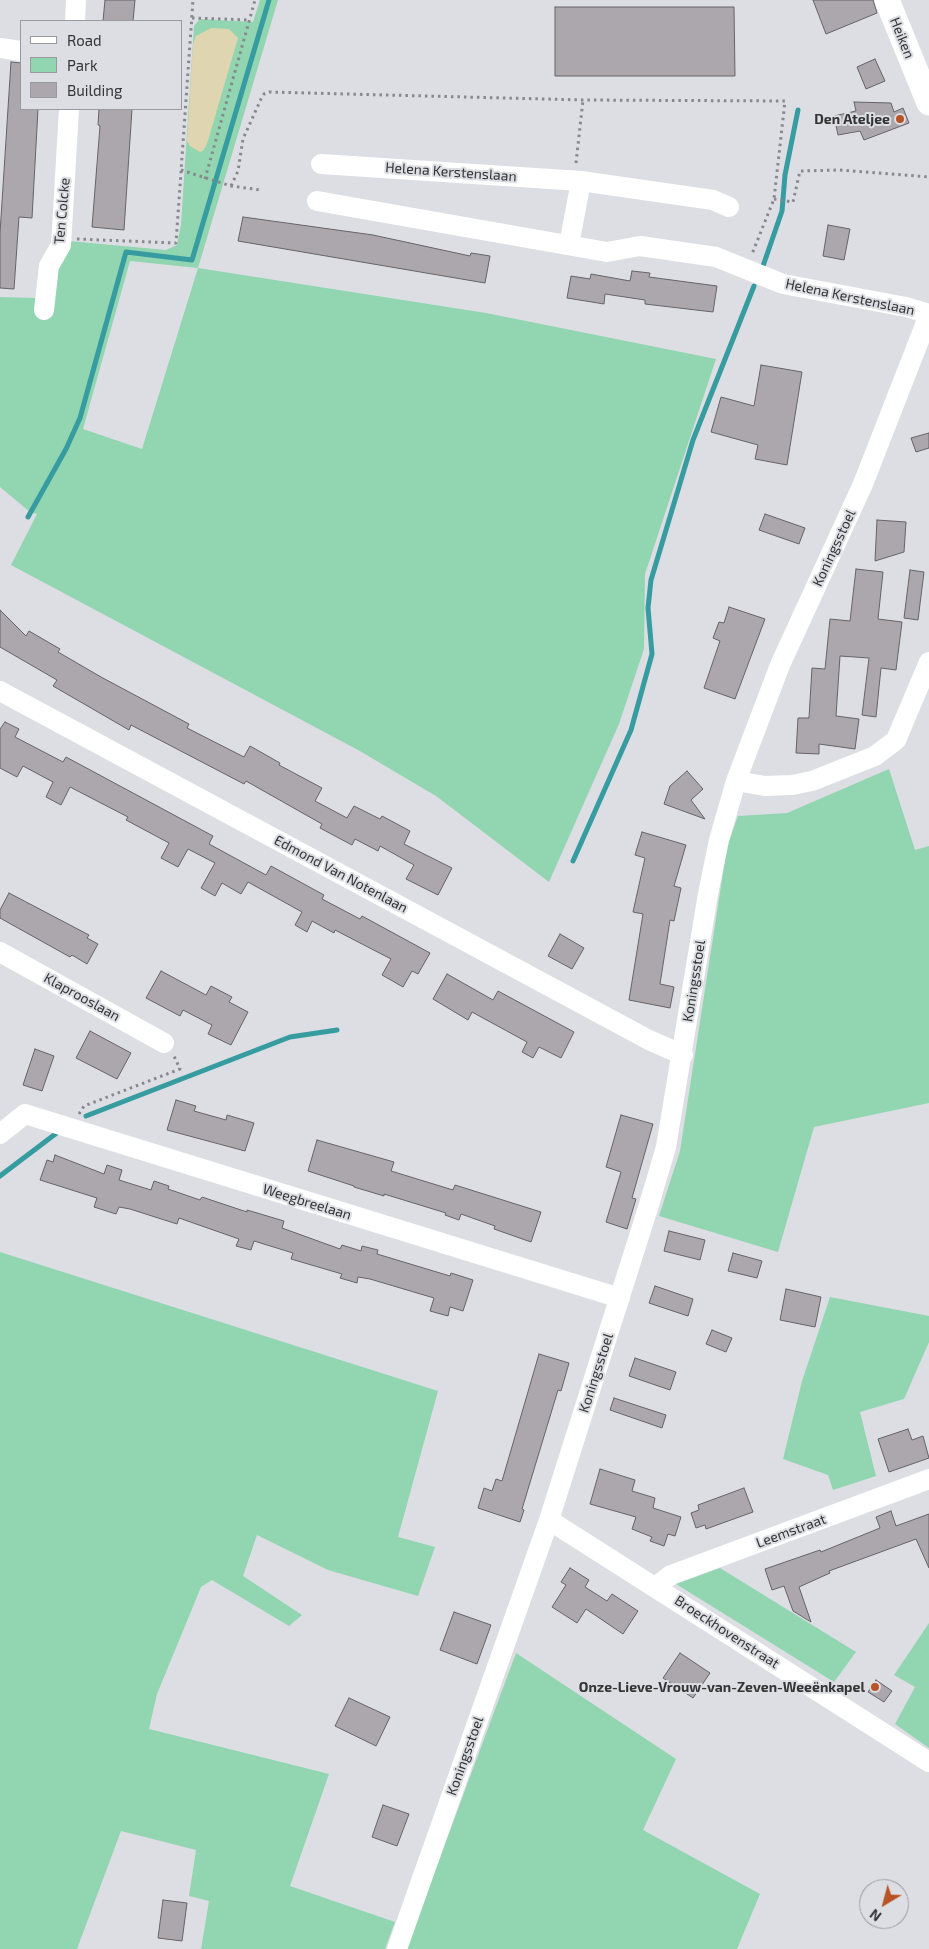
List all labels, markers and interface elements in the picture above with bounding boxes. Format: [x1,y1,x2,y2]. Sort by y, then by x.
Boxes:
street label: Heiken [886,15,918,61]
legend [20,20,182,110]
text: Road [67,31,102,49]
text: Park [67,56,98,74]
text: Building [67,81,122,99]
place label: Den Ateljee [814,111,890,127]
marker: Den Ateljee [894,113,906,125]
street label: Helena Kerstenslaan [385,159,517,185]
street label: Ten Colcke [51,177,73,245]
street label: Helena Kerstenslaan [784,275,916,319]
street label: Koningsstoel [809,507,859,589]
street label: Edmond Van Notenlaan [271,832,411,916]
street label: Koningsstoel [679,939,709,1023]
street label: Klaprooslaan [41,969,123,1025]
street label: Weegbreelaan [261,1181,353,1223]
street label: Koningsstoel [575,1331,617,1415]
street label: Leemstraat [754,1511,828,1551]
street label: Broeckhovenstraat [672,1592,782,1672]
place label: Onze-Lieve-Vrouw-van-Zeven-Weeënkapel [579,1679,865,1695]
marker: Onze-Lieve-Vrouw-van-Zeven-Weeënkapel [869,1681,881,1693]
street label: Koningsstoel [443,1714,487,1798]
north arrow [859,1879,909,1929]
text: N [866,1906,884,1925]

